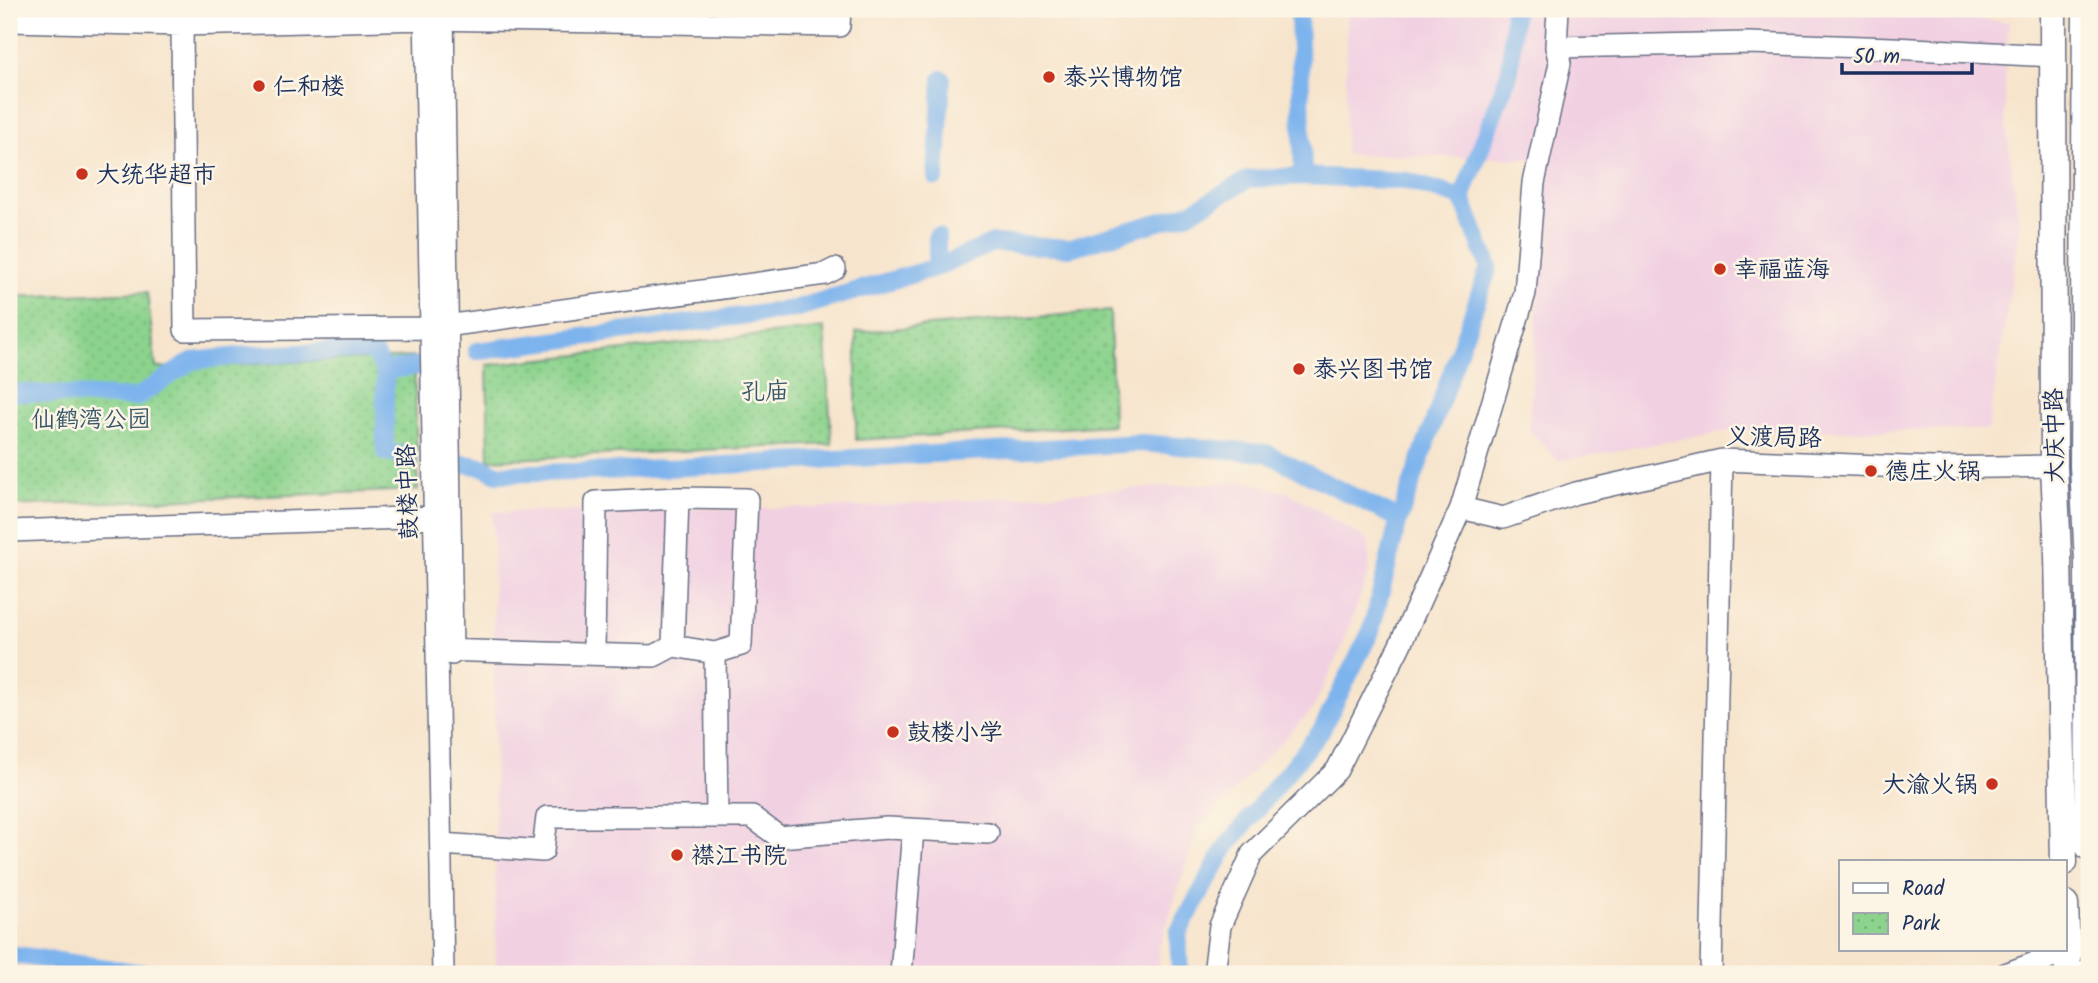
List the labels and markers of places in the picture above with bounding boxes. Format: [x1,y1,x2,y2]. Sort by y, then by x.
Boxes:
place label: 泰兴博物馆 [1063,59,1183,98]
place label: 仁和楼 [273,68,345,107]
marker: 泰兴博物馆 [1041,69,1057,85]
marker: 仁和楼 [251,78,267,94]
place label: 大统华超市 [96,156,216,195]
marker: 大统华超市 [74,166,90,182]
place label: 幸福蓝海 [1734,251,1830,290]
marker: 幸福蓝海 [1712,261,1728,277]
place label: 泰兴图书馆 [1313,351,1433,390]
marker: 泰兴图书馆 [1291,361,1307,377]
place label: 德庄火锅 [1885,453,1981,492]
marker: 德庄火锅 [1863,463,1879,479]
place label: 鼓楼小学 [907,714,1003,753]
marker: 鼓楼小学 [885,724,901,740]
place label: 大渝火锅 [1882,766,1978,805]
marker: 大渝火锅 [1984,776,2000,792]
place label: 襟江书院 [691,837,787,876]
marker: 襟江书院 [669,847,685,863]

